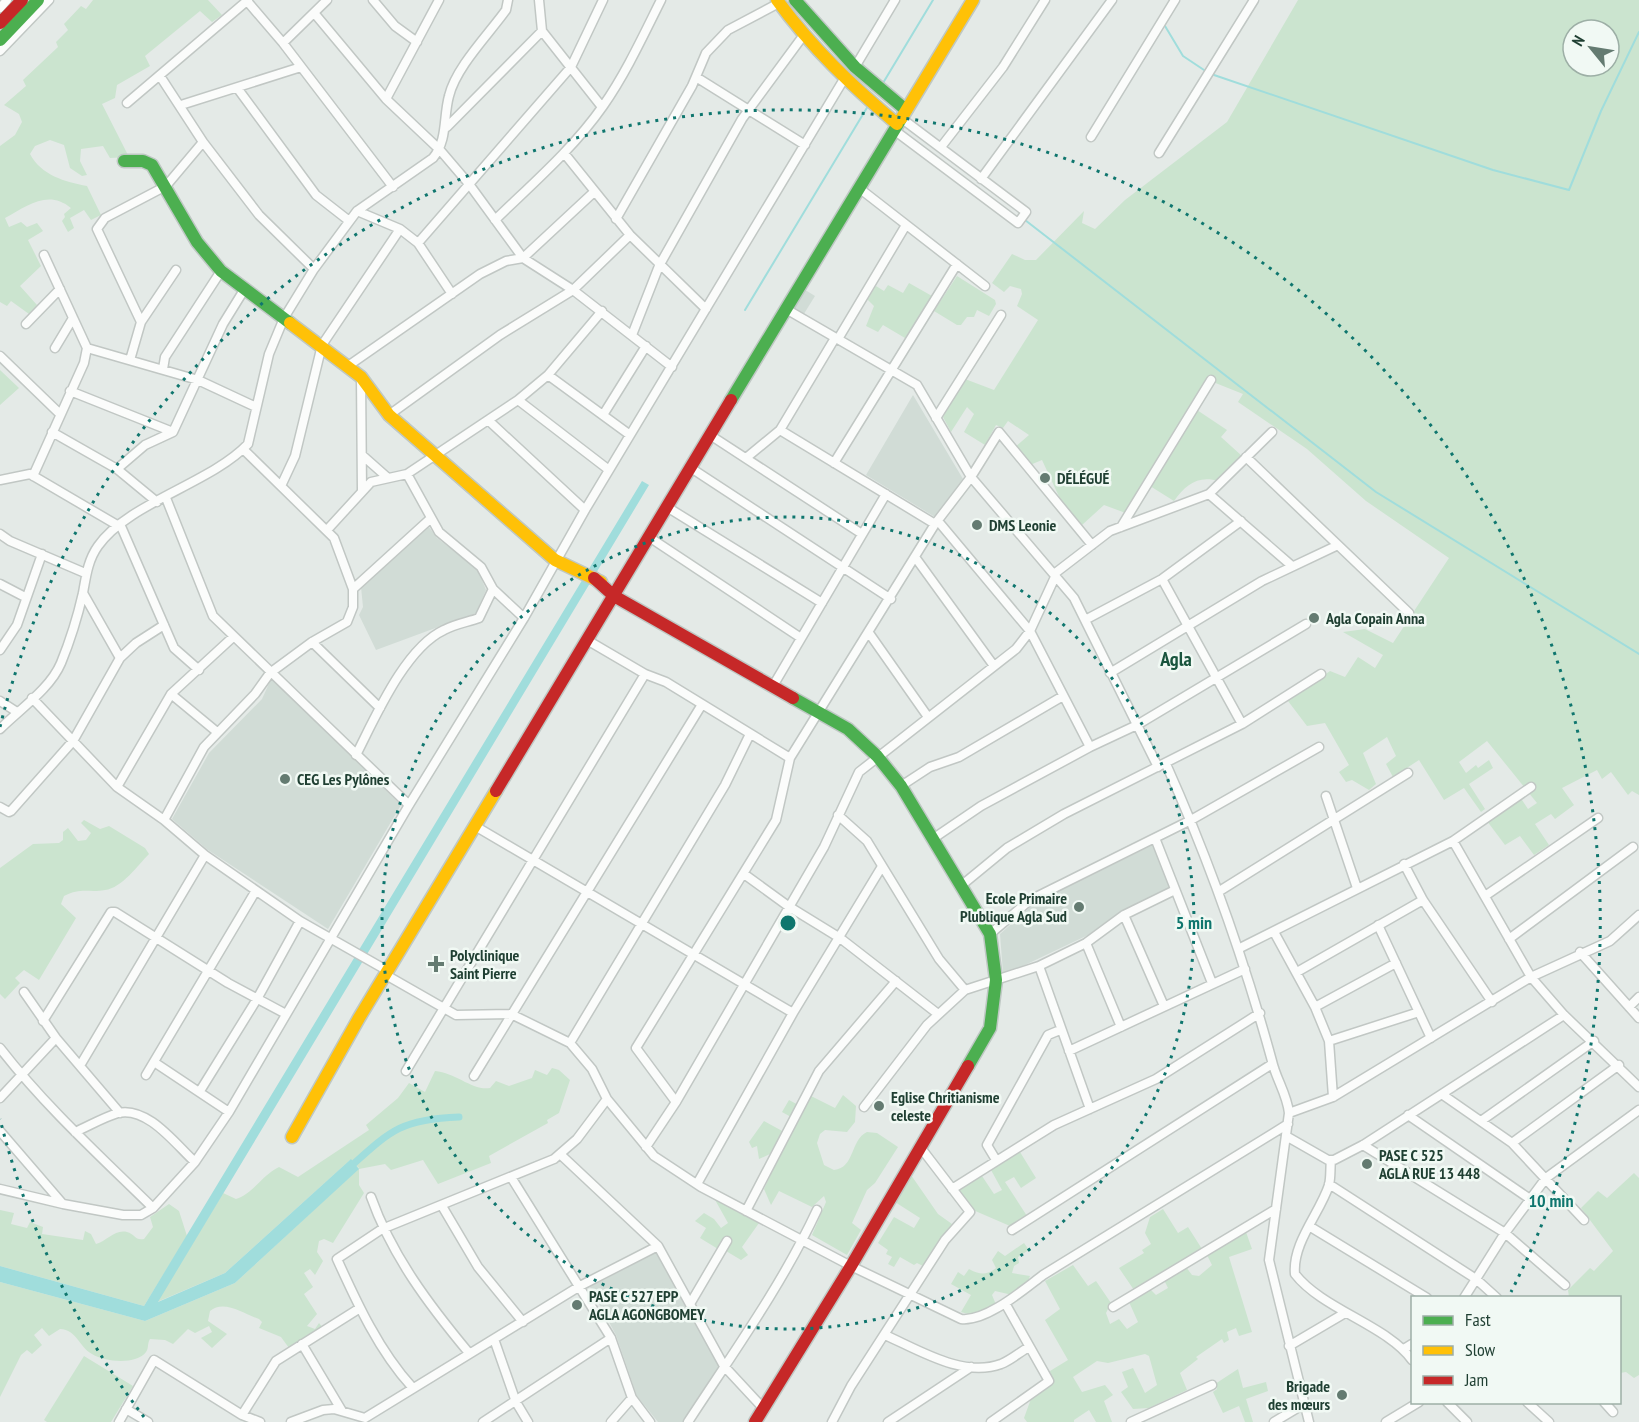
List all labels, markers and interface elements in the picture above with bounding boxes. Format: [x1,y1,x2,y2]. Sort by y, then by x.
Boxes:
north arrow [1561,18,1621,78]
text: N [1567,32,1589,49]
place label: DÉLÉGUÉ [1057,468,1109,488]
marker: DÉLÉGUÉ [1038,471,1052,485]
place label: DMS Leonie [989,515,1057,535]
marker: DMS Leonie [970,518,984,532]
place label: Agla Copain Anna [1325,608,1425,628]
marker: Agla Copain Anna [1307,611,1321,625]
district label: Agla [1159,646,1192,672]
place label: CEG Les Pylônes [297,769,390,789]
marker: CEG Les Pylônes [278,772,292,786]
place label: Ecole Primaire Plublique Agla Sud [960,888,1067,926]
marker: Ecole Primaire Plublique Agla Sud [1072,900,1086,914]
text: 5 min [1176,911,1212,934]
centre of rings [778,913,798,933]
place label: Polyclinique Saint Pierre [450,945,520,983]
marker: Polyclinique Saint Pierre [427,955,445,973]
place label: Eglise Chritianisme celeste [891,1087,1000,1125]
marker: Eglise Chritianisme celeste [872,1099,886,1113]
place label: PASE C 525 AGLA RUE 13 448 [1378,1145,1480,1183]
marker: PASE C 525 AGLA RUE 13 448 [1360,1157,1374,1171]
text: 10 min [1529,1189,1573,1212]
place label: PASE C 527 EPP AGLA AGONGBOMEY [588,1286,705,1324]
legend [1411,1296,1621,1404]
marker: PASE C 527 EPP AGLA AGONGBOMEY [570,1298,584,1312]
text: Fast [1465,1308,1491,1331]
text: Slow [1465,1338,1496,1361]
text: Jam [1464,1368,1488,1391]
place label: Brigade des mœurs [1268,1376,1330,1414]
marker: Brigade des mœurs [1335,1388,1349,1402]

